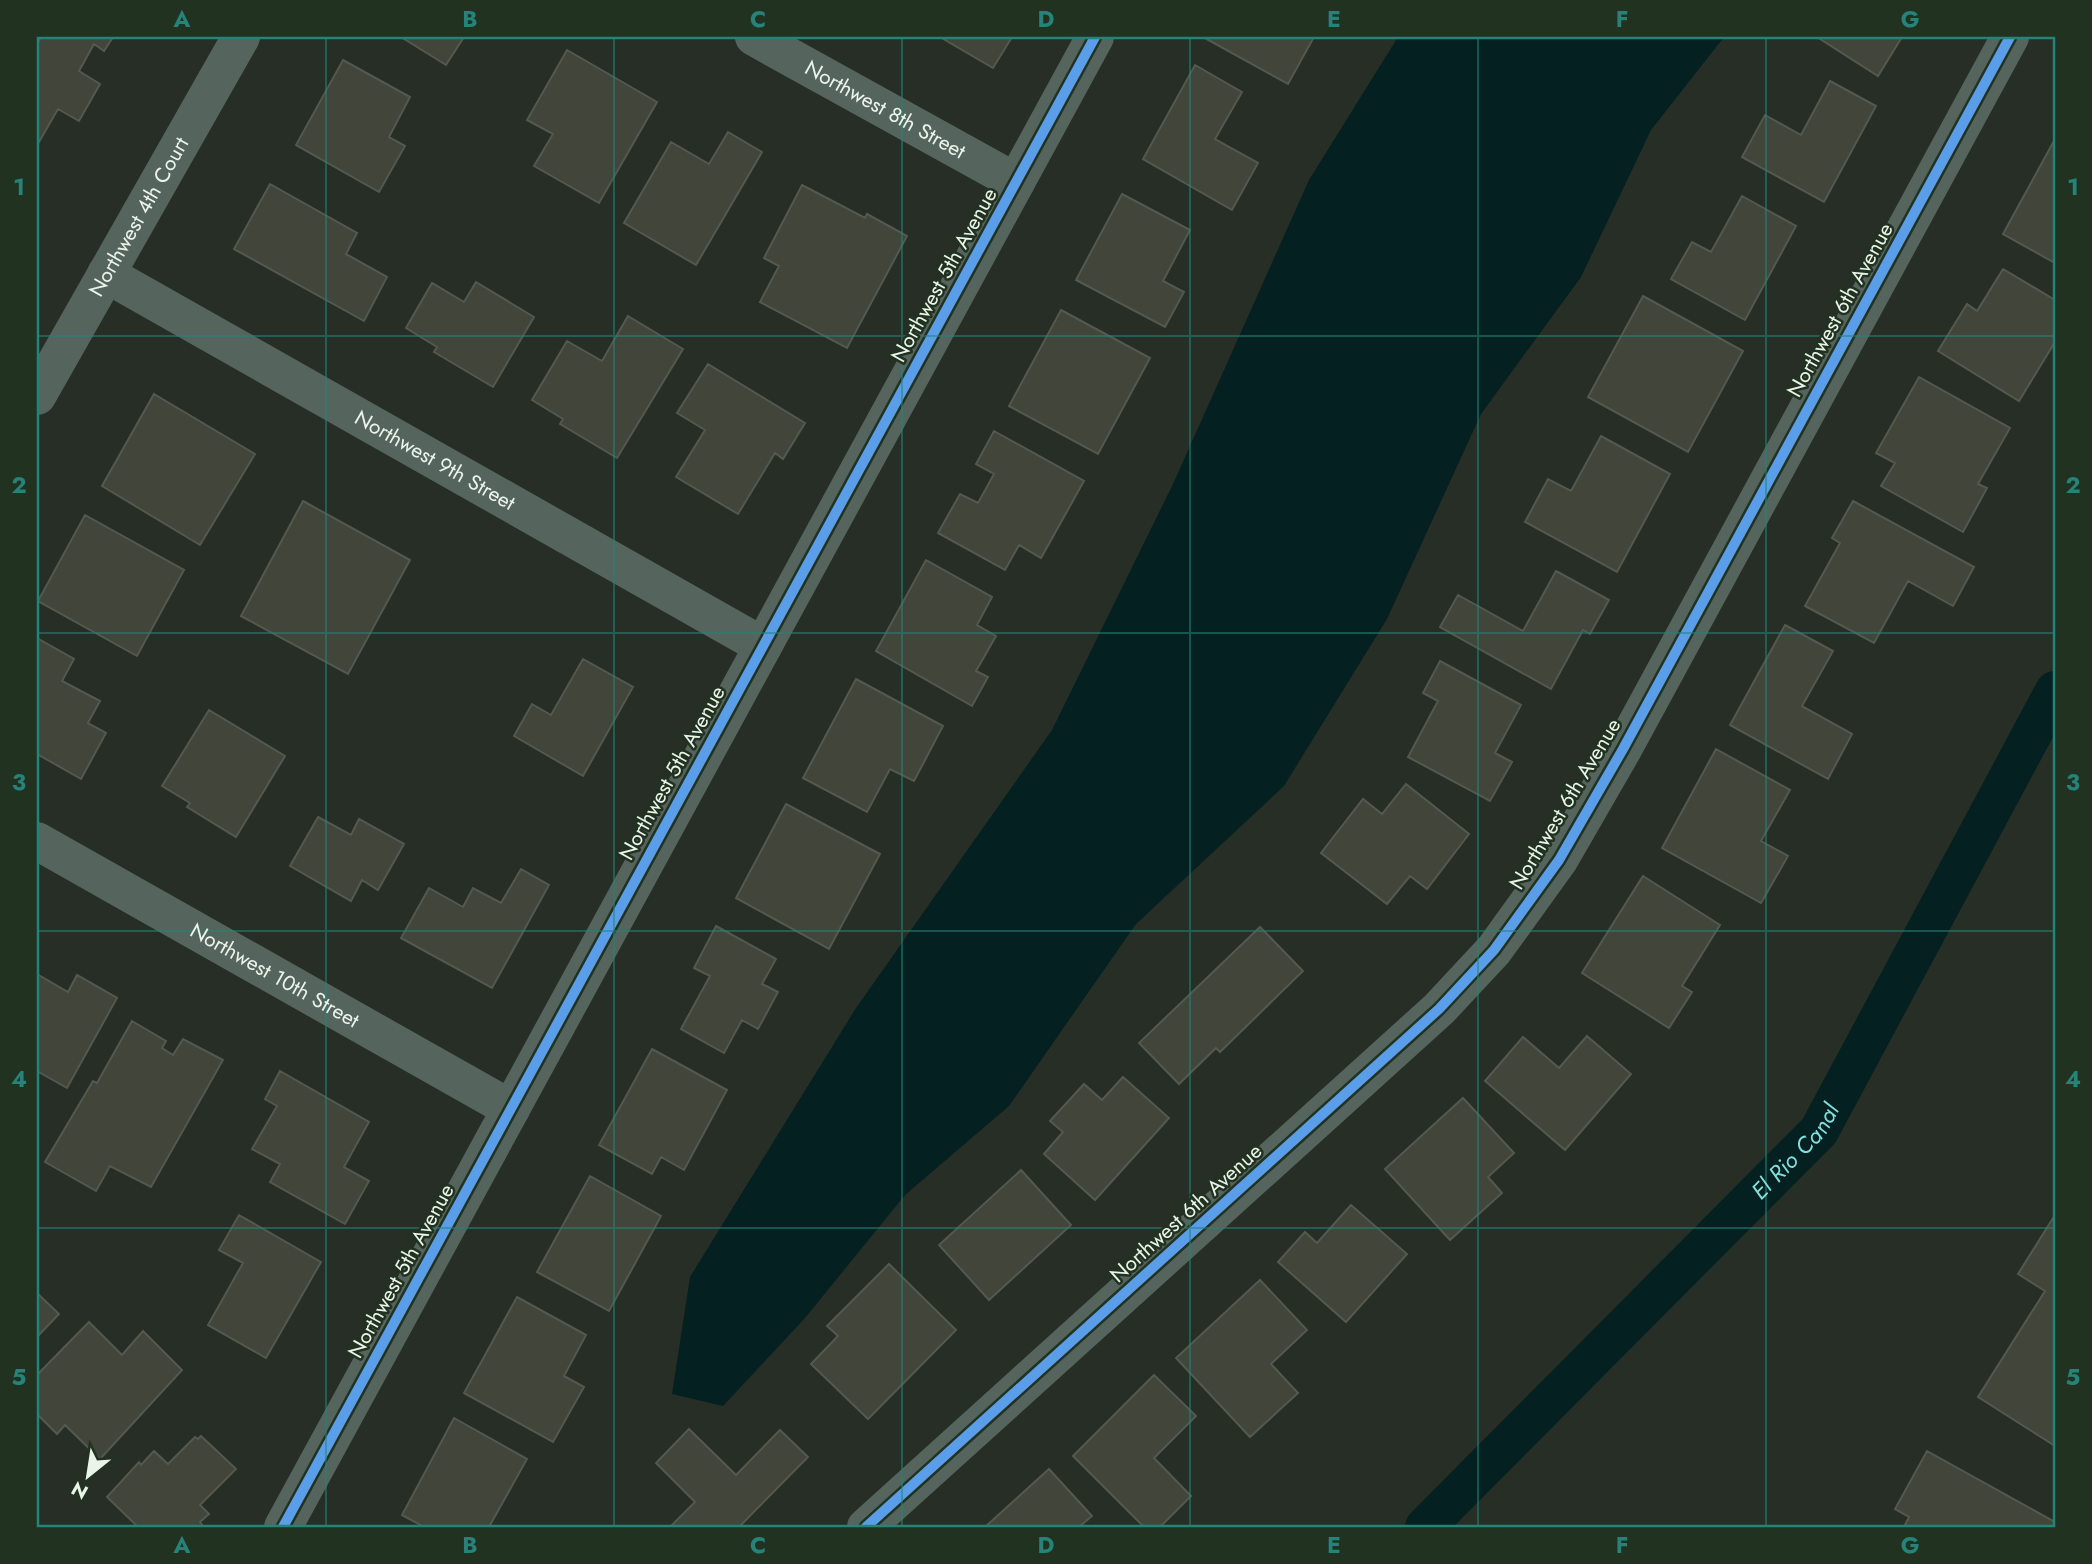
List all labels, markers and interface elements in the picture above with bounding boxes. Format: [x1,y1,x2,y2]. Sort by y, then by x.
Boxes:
text: A [173,2,191,36]
text: B [462,2,478,36]
text: C [750,2,766,36]
text: D [1038,2,1055,36]
text: E [1327,2,1341,36]
text: F [1616,2,1628,36]
text: G [1901,2,1919,36]
street label: Northwest 8th Street [799,53,971,166]
street label: Northwest 4th Court [81,132,196,302]
text: 1 [13,170,25,204]
text: 1 [2067,170,2079,204]
street label: Northwest 5th Avenue [884,182,1005,368]
street label: Northwest 6th Avenue [1780,217,1901,403]
street label: Northwest 9th Street [349,403,521,518]
text: 2 [11,468,27,502]
text: 2 [2065,468,2081,502]
street label: Northwest 5th Avenue [612,680,733,866]
street label: Northwest 6th Avenue [1502,712,1628,895]
text: 3 [12,765,26,799]
text: 3 [2066,765,2080,799]
street label: Northwest 10th Street [184,916,365,1035]
text: 4 [11,1062,27,1096]
text: 4 [2065,1062,2081,1096]
water label: El Rio Canal [1743,1097,1848,1207]
street label: Northwest 6th Avenue [1103,1136,1269,1290]
street label: Northwest 5th Avenue [341,1178,462,1364]
text: 5 [12,1360,26,1394]
text: 5 [2066,1360,2080,1394]
north arrow [52,1442,122,1512]
text: N [66,1475,93,1506]
text: A [173,1528,191,1562]
text: B [462,1528,478,1562]
text: C [750,1528,766,1562]
text: D [1038,1528,1055,1562]
text: E [1327,1528,1341,1562]
text: F [1616,1528,1628,1562]
text: G [1901,1528,1919,1562]

